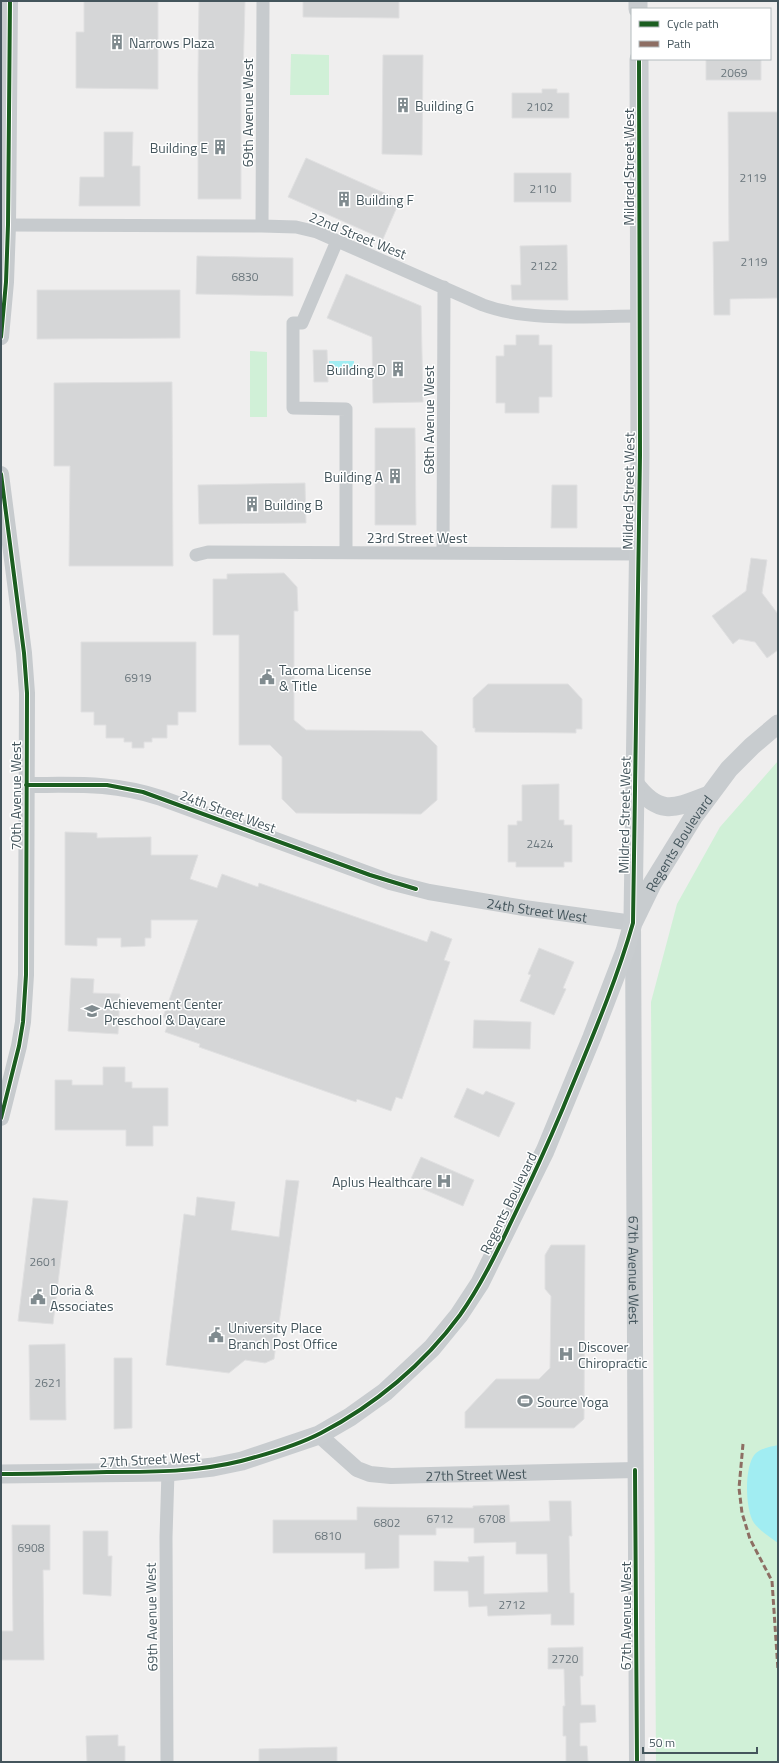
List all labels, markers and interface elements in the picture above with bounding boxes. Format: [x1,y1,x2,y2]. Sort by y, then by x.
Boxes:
legend [631,8,771,60]
text: Cycle path [667,14,719,33]
place label: Narrows Plaza [129,32,214,53]
building icon: Narrows Plaza [108,33,126,51]
text: Path [667,34,691,53]
street label: 69th Avenue West [237,59,258,167]
house number: 2069 [721,63,748,82]
place label: Building G [415,95,474,116]
building icon: Building G [394,96,412,114]
house number: 2102 [527,97,553,116]
street label: Mildred Street West [618,108,639,226]
place label: Building E [150,137,208,158]
building icon: Building E [211,138,229,156]
house number: 2119 [740,168,767,187]
house number: 2110 [530,179,557,198]
place label: Building F [356,189,414,210]
building icon: Building F [335,190,353,208]
street label: 22nd Street West [306,206,410,264]
house number: 2119 [741,252,768,271]
house number: 2122 [531,256,557,275]
house number: 6830 [232,267,259,286]
place label: Building D [326,359,386,380]
building icon: Building D [389,360,407,378]
street label: 68th Avenue West [418,366,439,474]
street label: Mildred Street West [616,432,640,550]
place label: Building A [324,466,384,487]
building icon: Building A [386,467,404,485]
place label: Building B [264,494,323,515]
building icon: Building B [243,495,261,513]
street label: 23rd Street West [367,527,467,548]
place label: Tacoma License & Title [279,659,371,696]
house number: 6919 [125,668,152,687]
public building icon: Tacoma License & Title [258,668,276,686]
street label: 70th Avenue West [5,742,26,850]
street label: Mildred Street West [612,756,636,874]
street label: 24th Street West [177,784,279,838]
street label: Regents Boulevard [639,790,717,895]
house number: 2424 [527,834,554,853]
street label: 24th Street West [485,891,589,927]
place label: Achievement Center Preschool & Daycare [104,993,226,1030]
school or university icon: Achievement Center Preschool & Daycare [83,1002,101,1020]
street label: Regents Boulevard [474,1148,542,1258]
place label: Aplus Healthcare [332,1171,432,1192]
hospital icon: Aplus Healthcare [435,1172,453,1190]
street label: 67th Avenue West [624,1216,645,1325]
house number: 2601 [30,1252,56,1271]
place label: Doria & Associates [50,1279,113,1316]
public building icon: Doria & Associates [29,1288,47,1306]
place label: University Place Branch Post Office [228,1317,338,1354]
public building icon: University Place Branch Post Office [207,1326,225,1344]
place label: Discover Chiropractic [578,1336,648,1373]
hospital icon: Discover Chiropractic [557,1345,575,1363]
house number: 2621 [35,1373,61,1392]
place label: Source Yoga [537,1391,608,1412]
sports icon: Source Yoga [516,1392,534,1410]
street label: 27th Street West [99,1446,201,1472]
street label: 27th Street West [425,1462,527,1486]
house number: 6712 [427,1509,453,1528]
house number: 6708 [479,1509,506,1528]
house number: 6802 [374,1513,400,1532]
house number: 6810 [315,1526,342,1545]
house number: 6908 [18,1538,45,1557]
street label: 69th Avenue West [140,1562,162,1672]
street label: 67th Avenue West [615,1562,636,1670]
house number: 2712 [499,1595,525,1614]
house number: 2720 [552,1649,579,1668]
scale bar [643,1729,757,1755]
text: 50 m [649,1733,675,1752]

